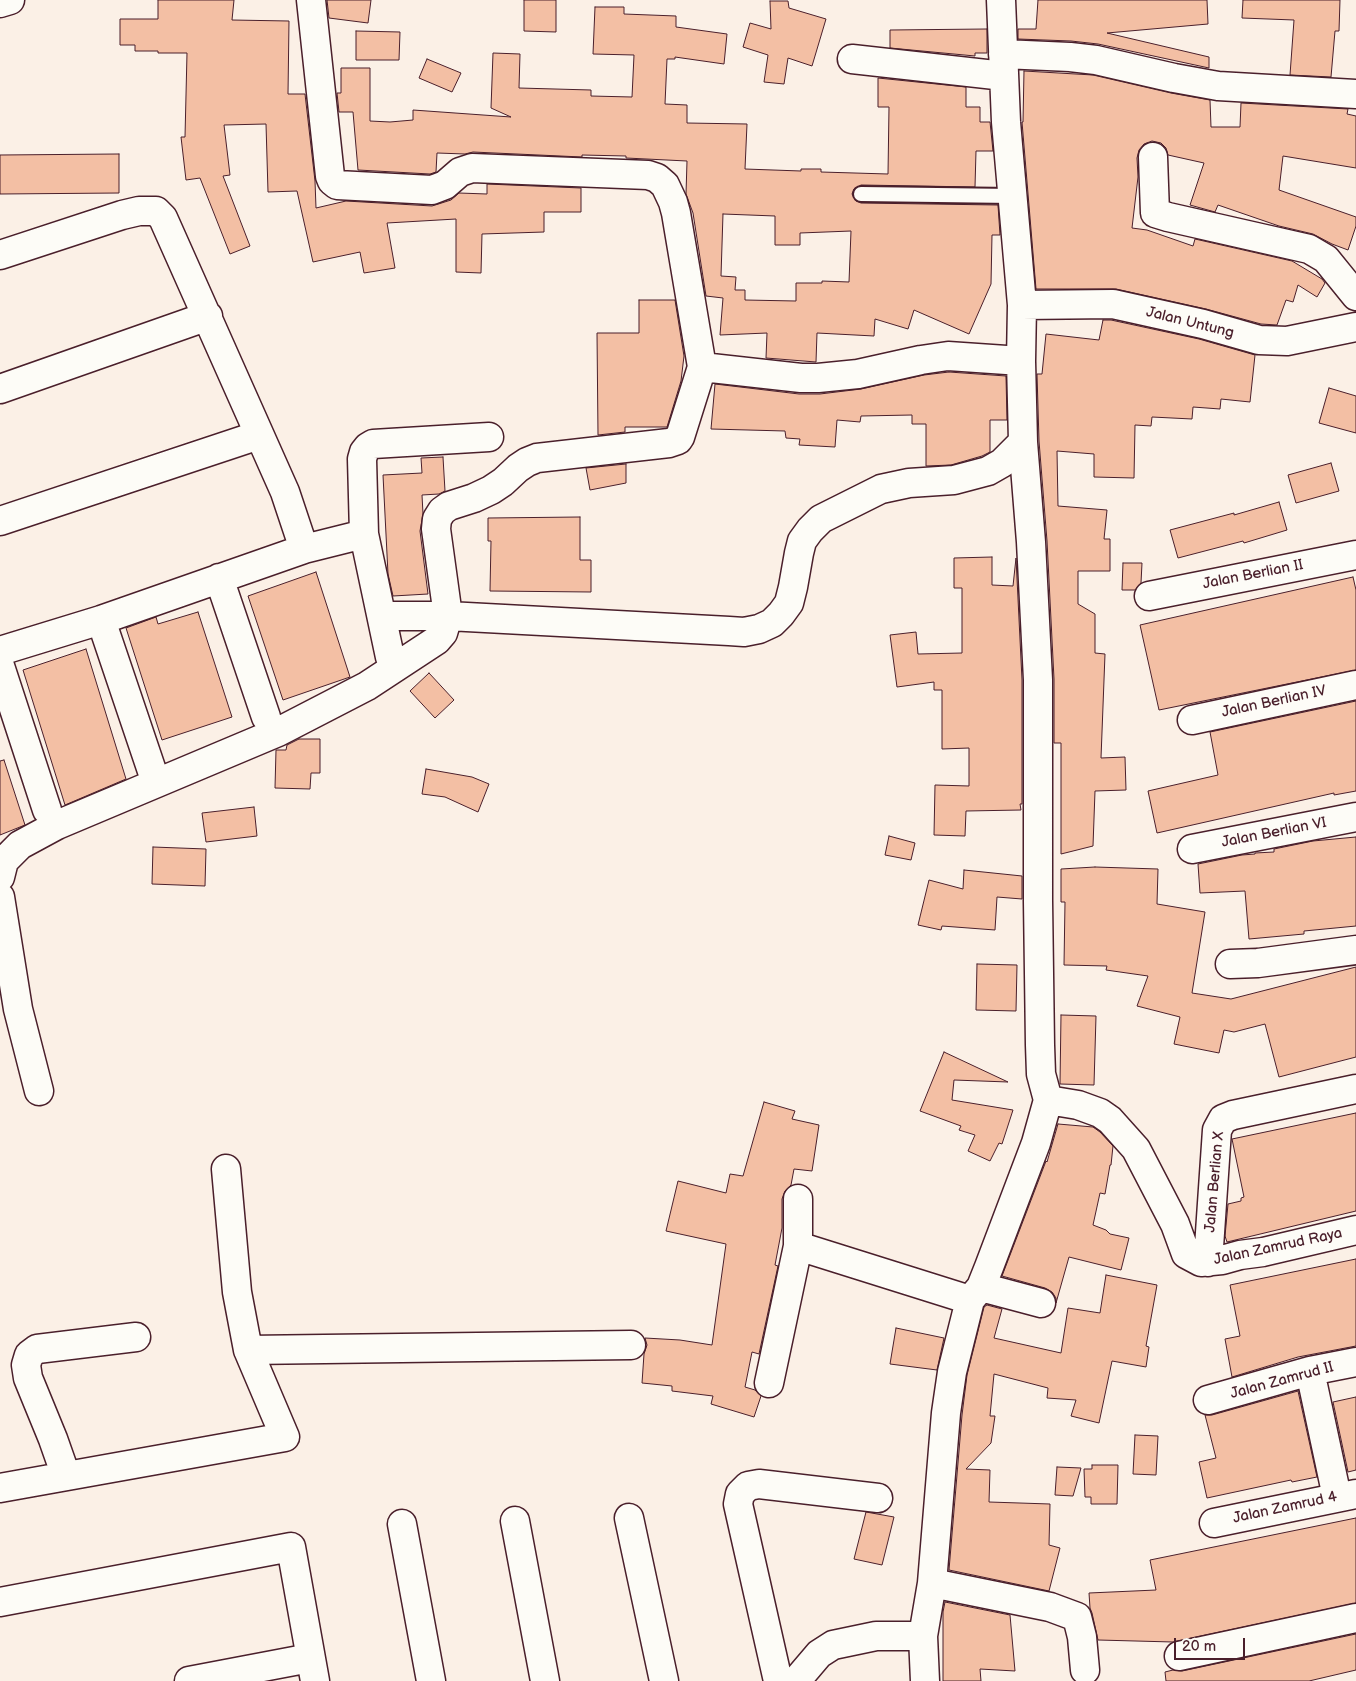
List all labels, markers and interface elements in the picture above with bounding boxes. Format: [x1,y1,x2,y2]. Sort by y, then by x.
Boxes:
street label: Jalan Untung [1144,303,1236,343]
street label: Jalan Berlian II [1201,556,1305,594]
street label: Jalan Berlian IV [1220,682,1328,722]
street label: Jalan Berlian VI [1220,814,1328,852]
street label: Jalan Berlian X [1202,1131,1228,1233]
street label: Jalan Zamrud Raya [1212,1225,1344,1269]
street label: Jalan Zamrud II [1228,1359,1336,1403]
street label: Jalan Zamrud 4 [1231,1488,1339,1528]
scale bar [1176,1628,1247,1660]
text: 20 m [1182,1637,1216,1656]

